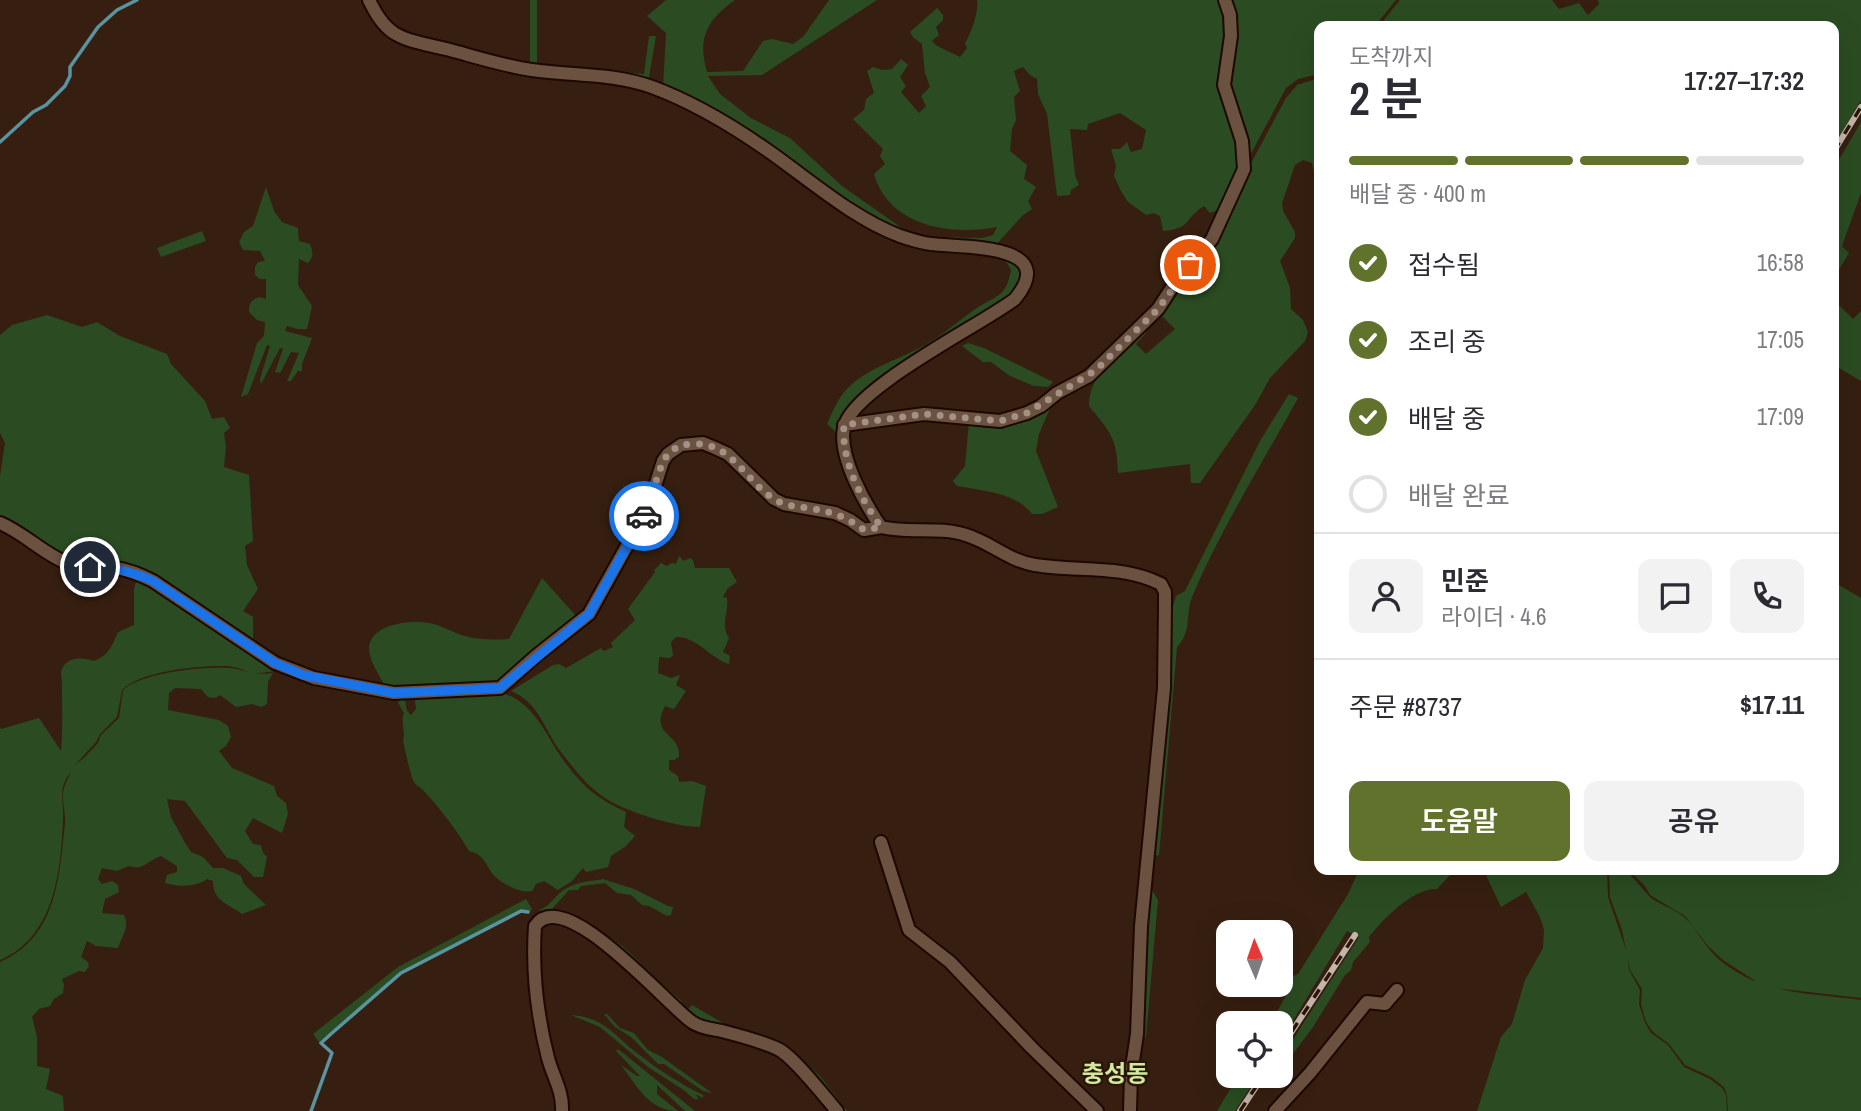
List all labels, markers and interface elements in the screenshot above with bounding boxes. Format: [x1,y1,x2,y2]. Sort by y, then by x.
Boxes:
text: 도착까지 [1349,41,1434,72]
text: 17:27–17:32 [1684,63,1804,98]
text: 2 분 [1349,67,1423,129]
text: 배달 중 · 400 m [1349,178,1486,209]
pin [1160,235,1220,295]
icon: check [1349,244,1387,282]
icon: bag [1171,246,1209,284]
text: 접수됨 [1408,247,1480,282]
text: 16:58 [1757,247,1804,278]
icon: check [1349,321,1387,359]
text: 조리 중 [1408,324,1486,359]
text: 17:05 [1757,324,1804,355]
icon: check [1349,398,1387,436]
text: 배달 중 [1408,401,1486,436]
text: 17:09 [1757,401,1804,432]
text: 배달 완료 [1408,478,1510,513]
courier [609,481,679,551]
icon: car [625,497,663,535]
pin [60,537,120,597]
icon: home [71,548,109,586]
button: person [1349,559,1423,633]
button: chat [1638,559,1712,633]
button: phone [1730,559,1804,633]
text: 민준 [1441,563,1489,598]
text: 라이더 · 4.6 [1441,601,1546,632]
text: $17.11 [1740,687,1804,722]
text: 주문 #8737 [1349,689,1462,724]
button: 도움말 [1349,781,1570,861]
button: 공유 [1584,781,1804,861]
north arrow [1216,920,1293,998]
map controls [1216,920,1293,1088]
button: locate [1216,1011,1293,1088]
district label: 충성동 [1082,1057,1148,1089]

